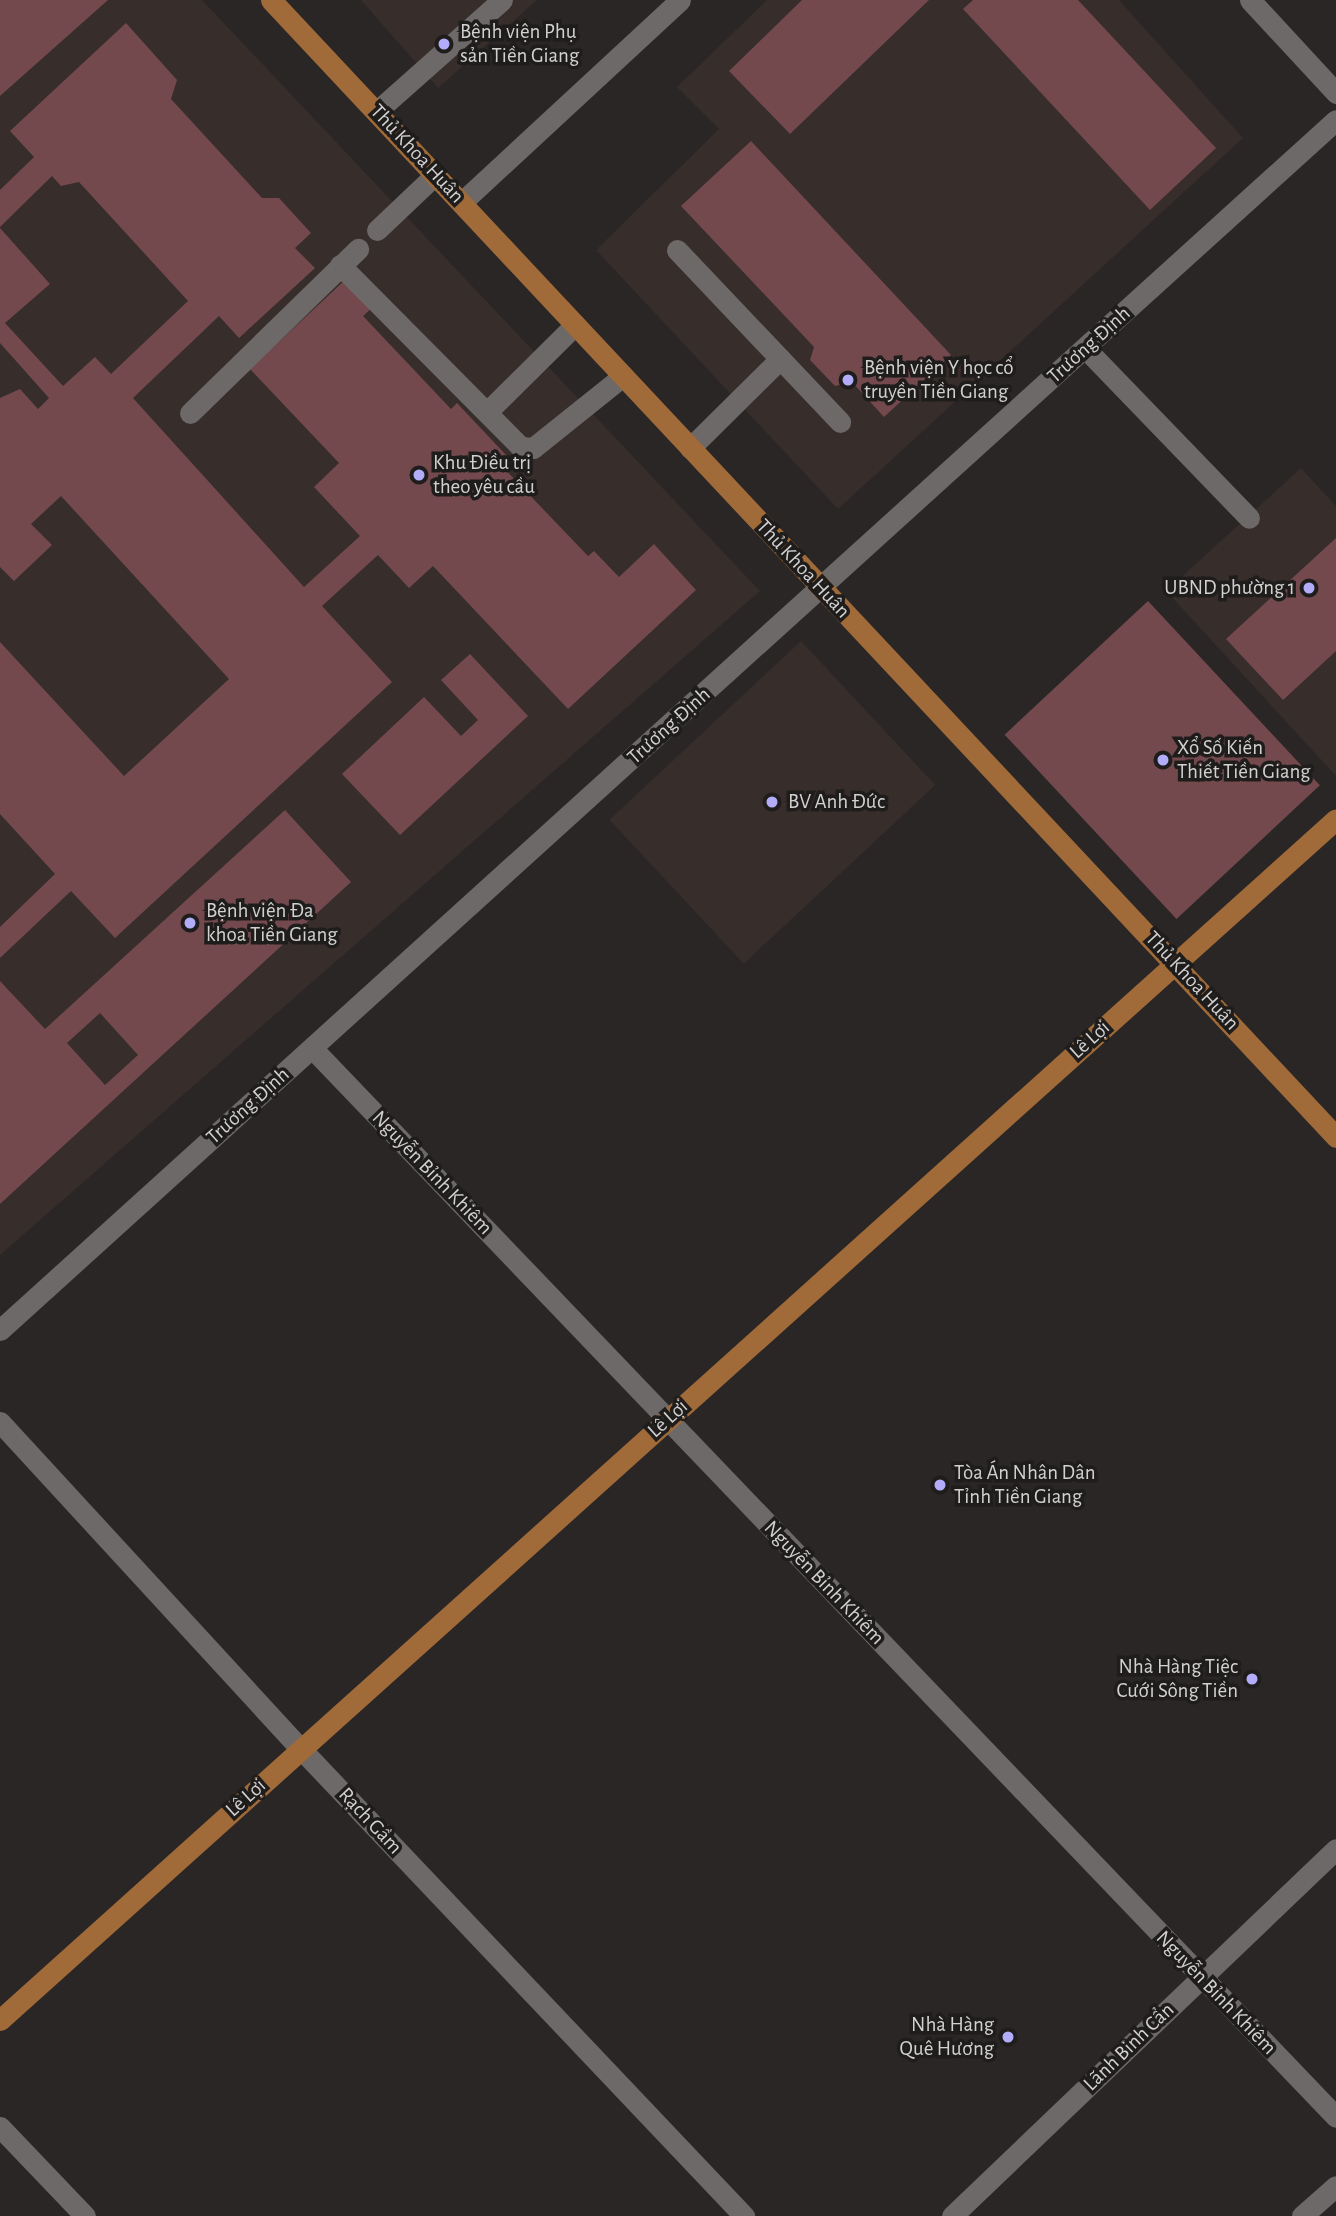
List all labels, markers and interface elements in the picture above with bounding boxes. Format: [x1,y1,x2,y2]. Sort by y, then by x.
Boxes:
place label: Bệnh viện Phụ sản Tiền Giang [460,19,579,69]
marker: Bệnh viện Phụ sản Tiền Giang [434,34,454,54]
street label: Thủ Khoa Huân [365,99,469,209]
street label: Trương Định [1042,301,1136,389]
place label: Bệnh viện Y học cổ truyền Tiền Giang [864,355,1014,405]
marker: Bệnh viện Y học cổ truyền Tiền Giang [838,370,858,390]
place label: Khu Điều trị theo yêu cầu [433,450,535,500]
marker: Khu Điều trị theo yêu cầu [411,467,427,483]
street label: Thủ Khoa Huân [751,514,855,624]
place label: UBND phường 1 [1164,575,1295,601]
marker: UBND phường 1 [1301,580,1317,596]
street label: Trương Định [622,682,716,770]
place label: Xổ Số Kiến Thiết Tiền Giang [1177,735,1311,785]
marker: Xổ Số Kiến Thiết Tiền Giang [1155,752,1171,768]
place label: BV Anh Đức [788,789,885,815]
marker: BV Anh Đức [762,792,782,812]
place label: Bệnh viện Đa khoa Tiền Giang [206,898,338,948]
marker: Bệnh viện Đa khoa Tiền Giang [180,913,200,933]
street label: Thủ Khoa Huân [1140,926,1244,1036]
street label: Lê Lợi [1065,1015,1115,1065]
street label: Trương Định [201,1062,295,1150]
street label: Nguyễn Bỉnh Khiêm [366,1106,498,1240]
street label: Lê Lợi [643,1394,693,1444]
place label: Tòa Án Nhân Dân Tỉnh Tiền Giang [954,1460,1096,1510]
marker: Tòa Án Nhân Dân Tỉnh Tiền Giang [932,1477,948,1493]
street label: Nguyễn Bỉnh Khiêm [758,1516,890,1650]
place label: Nhà Hàng Tiệc Cưới Sông Tiền [1117,1654,1238,1704]
marker: Nhà Hàng Tiệc Cưới Sông Tiền [1244,1671,1260,1687]
street label: Lê Lợi [221,1773,271,1823]
street label: Rạch Gầm [333,1782,407,1860]
street label: Nguyễn Bỉnh Khiêm [1150,1926,1282,2060]
street label: Lãnh Binh Cẩn [1078,1998,1180,2096]
place label: Nhà Hàng Quê Hương [900,2012,994,2062]
marker: Nhà Hàng Quê Hương [1000,2029,1016,2045]

